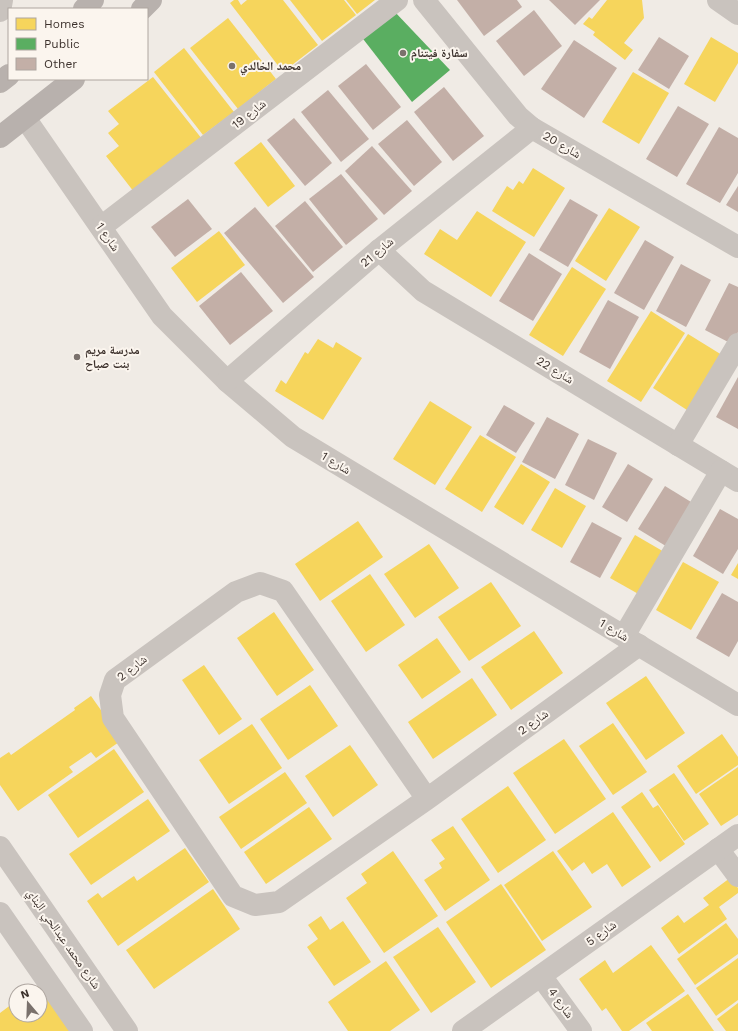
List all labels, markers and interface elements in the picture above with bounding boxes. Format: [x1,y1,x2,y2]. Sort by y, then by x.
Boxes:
legend [8,8,148,80]
text: Homes [44,17,85,31]
text: Public [44,37,80,51]
place label: سفارة فيتنام [411,46,468,61]
marker: سفارة فيتنام [398,48,408,58]
text: Other [44,57,77,71]
place label: محمد الخالدي [240,59,302,76]
marker: محمد الخالدي [227,61,237,71]
street label: شارع 19 [229,96,269,132]
street label: شارع 20 [540,129,584,162]
street label: شارع 1 [92,220,123,255]
street label: شارع 21 [358,234,397,271]
place label: مدرسة مريم بنت صباح [85,343,140,372]
marker: مدرسة مريم بنت صباح [72,352,82,362]
street label: شارع 22 [533,353,576,387]
street label: شارع 1 [318,449,353,478]
street label: شارع 1 [596,616,631,645]
street label: شارع 2 [114,652,150,685]
street label: شارع 2 [515,706,552,738]
street label: شارع محمد عبدالحي البناي [22,886,104,994]
street label: شارع 5 [583,917,619,949]
north arrow [8,983,48,1023]
street label: شارع 4 [544,985,577,1022]
text: N [19,987,31,1001]

